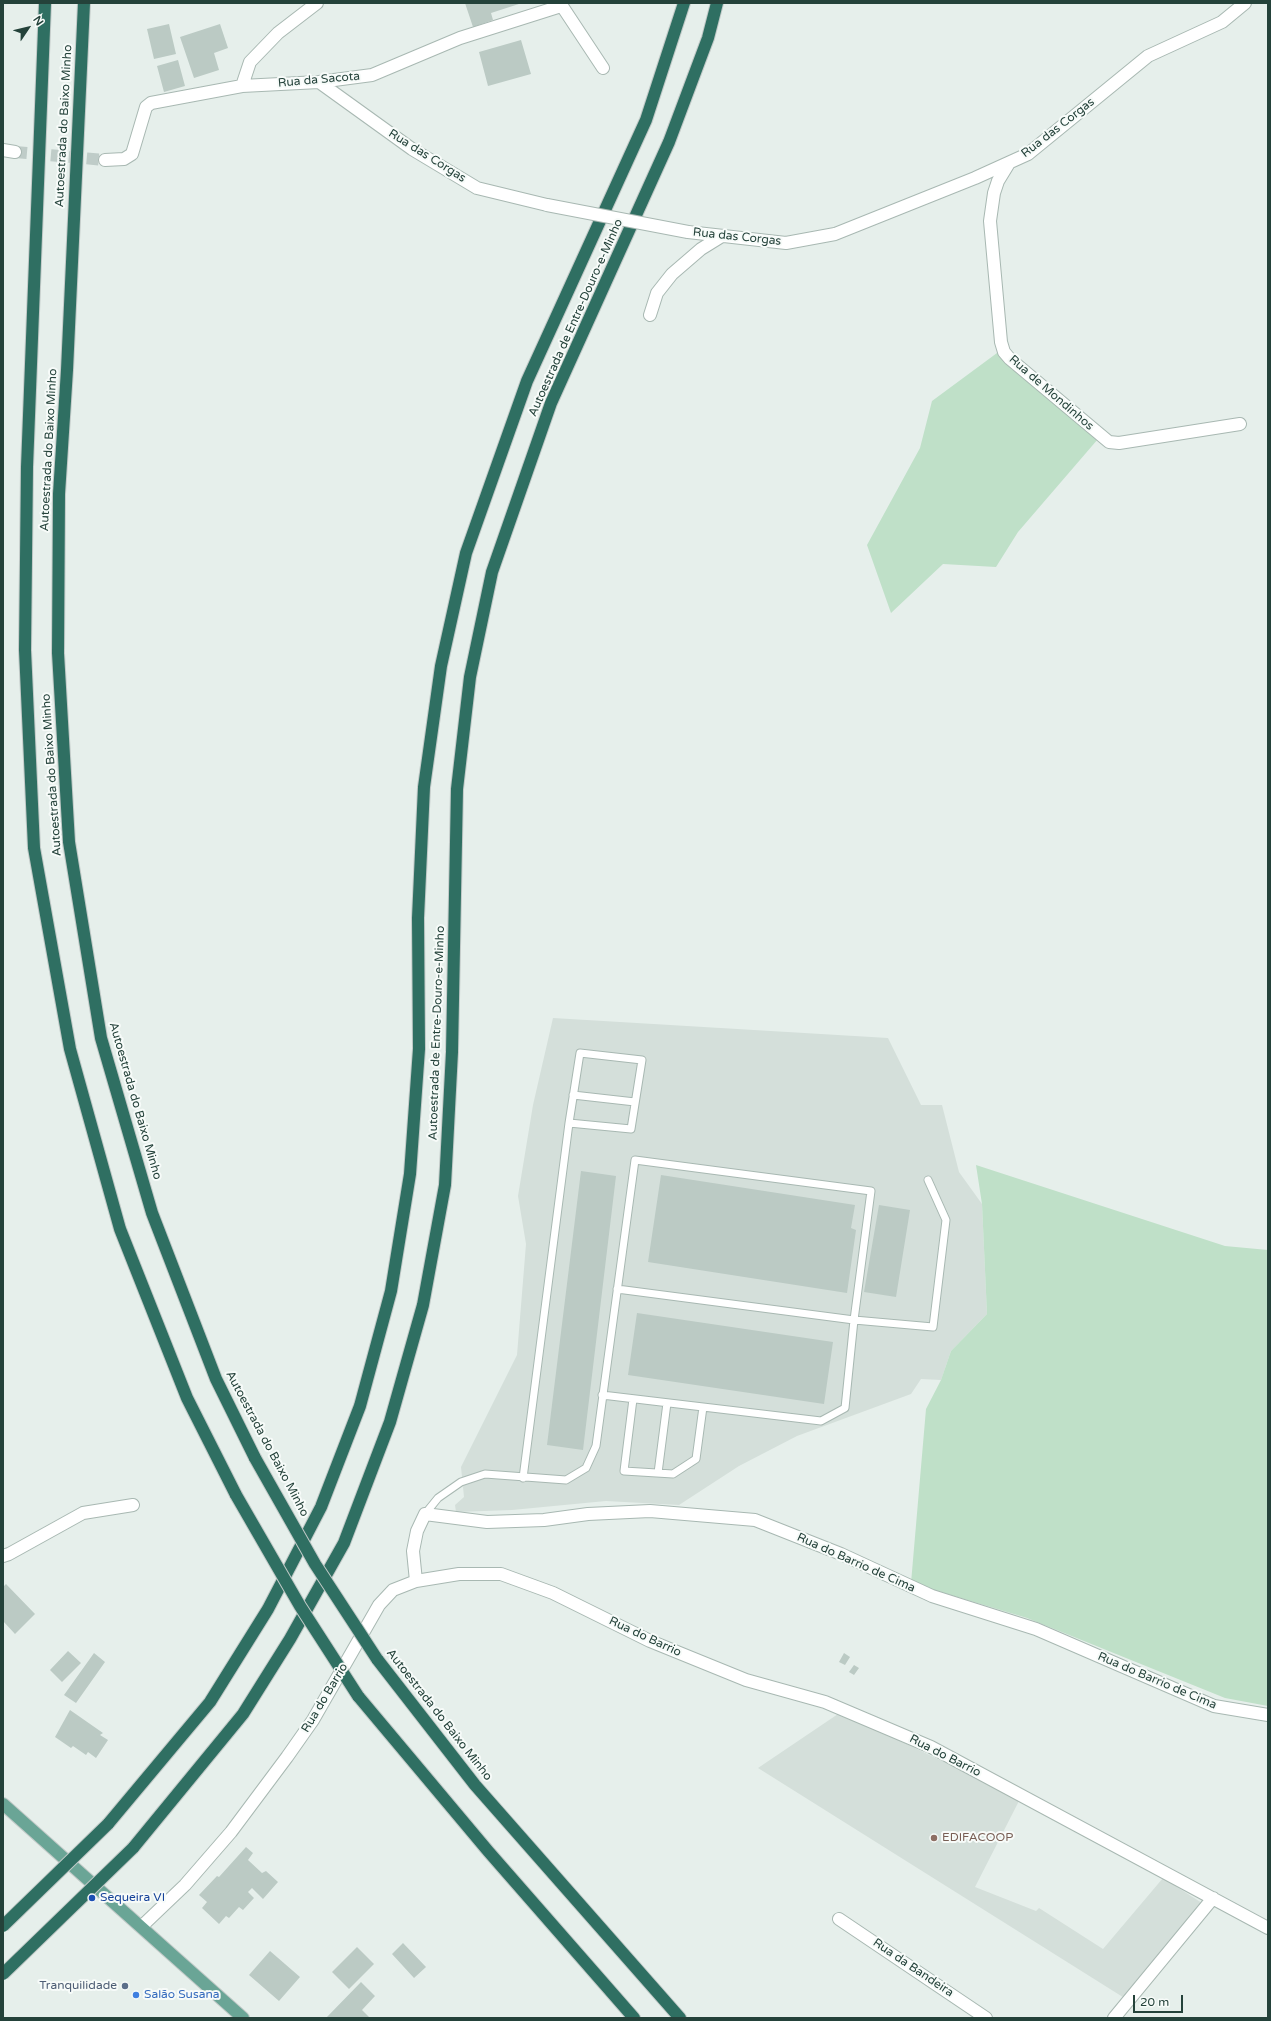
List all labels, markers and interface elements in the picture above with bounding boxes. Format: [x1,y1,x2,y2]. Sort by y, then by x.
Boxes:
north arrow [8,8,48,48]
text: N [30,13,46,28]
street label: Autoestrada do Baixo Minho [53,44,75,208]
street label: Rua da Sacota [277,69,361,91]
street label: Rua das Corgas [1019,95,1097,161]
street label: Rua das Corgas [386,126,468,186]
street label: Autoestrada de Entre-Douro-e-Minho [526,217,626,419]
street label: Rua das Corgas [692,225,782,249]
street label: Rua de Mondinhos [1006,352,1096,434]
street label: Autoestrada do Baixo Minho [38,368,60,532]
street label: Autoestrada do Baixo Minho [39,693,65,857]
street label: Autoestrada de Entre-Douro-e-Minho [426,925,448,1141]
street label: Autoestrada do Baixo Minho [106,1021,164,1181]
street label: Autoestrada do Baixo Minho [222,1369,312,1519]
street label: Rua do Barrio de Cima [795,1530,917,1596]
street label: Rua do Barrio [607,1614,683,1660]
street label: Autoestrada do Baixo Minho [383,1646,495,1784]
street label: Rua do Barrio de Cima [1095,1649,1219,1713]
street label: Rua do Barrio [299,1661,351,1735]
street label: Rua do Barrio [907,1732,983,1780]
place label: EDIFACOOP [942,1831,1013,1845]
marker: EDIFACOOP [929,1833,939,1843]
place label: Sequeira VI [100,1891,165,1905]
marker: Sequeira VI [87,1893,97,1903]
street label: Rua da Bandeira [870,1936,956,2000]
place label: Tranquilidade [39,1979,117,1993]
marker: Tranquilidade [120,1981,130,1991]
scale bar [1135,1987,1185,2013]
place label: Salão Susana [144,1988,219,2002]
marker: Salão Susana [131,1990,141,2000]
text: 20 m [1140,1995,1169,2009]

